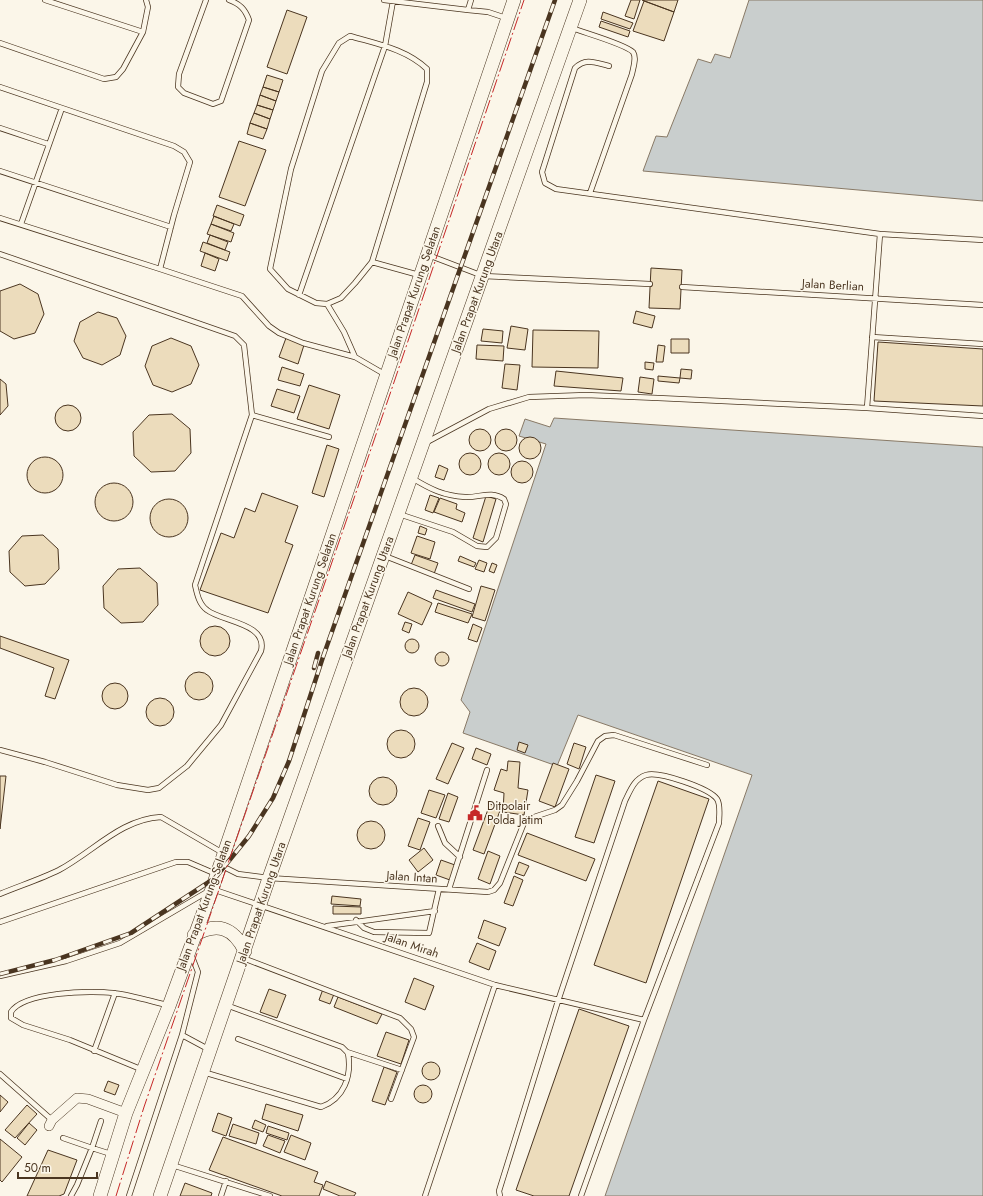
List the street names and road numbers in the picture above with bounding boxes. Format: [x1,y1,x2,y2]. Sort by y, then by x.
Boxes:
street label: Jalan Prapat Kurung Selatan [382,224,445,362]
street label: Jalan Prapat Kurung Utara [446,228,507,357]
street label: Jalan Berlian [800,274,864,296]
street label: Jalan Prapat Kurung Selatan [278,531,341,669]
street label: Jalan Prapat Kurung Utara [337,533,398,662]
street label: Jalan Prapat Kurung Selatan [171,837,236,975]
street label: Jalan Prapat Kurung Utara [231,839,290,968]
street label: Jalan Intan [384,866,438,888]
street label: Jalan Mirah [381,927,441,963]

